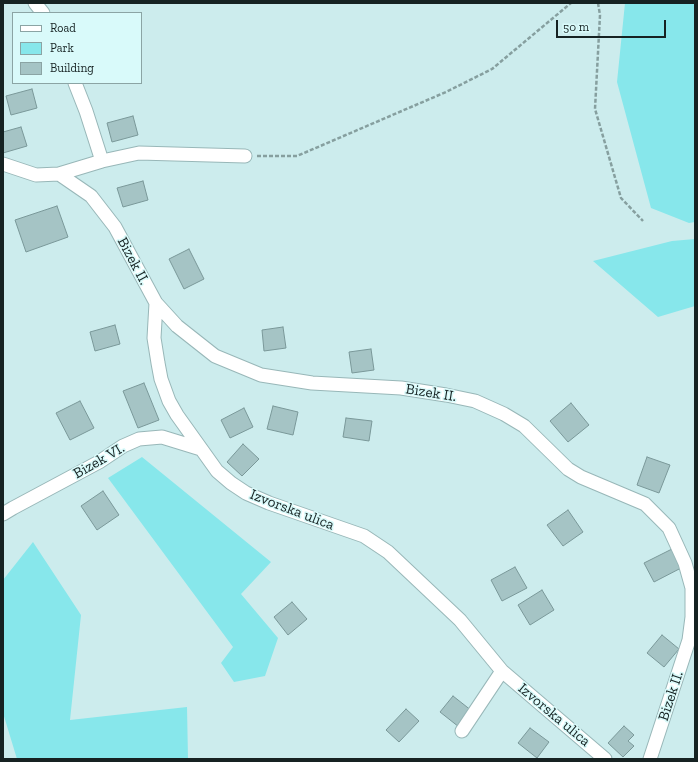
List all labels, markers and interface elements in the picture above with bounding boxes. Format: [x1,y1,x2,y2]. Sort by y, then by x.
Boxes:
legend [12,12,142,84]
scale bar [558,12,668,38]
text: 50 m [563,20,589,34]
text: Road [50,21,76,35]
text: Park [50,41,74,55]
text: Building [50,61,94,75]
street label: Bizek II. [113,234,153,288]
street label: Bizek II. [404,380,458,406]
street label: Bizek VI. [70,439,128,483]
street label: Izvorska ulica [247,486,337,534]
street label: Bizek II. [655,669,687,723]
street label: Izvorska ulica [514,680,594,750]

